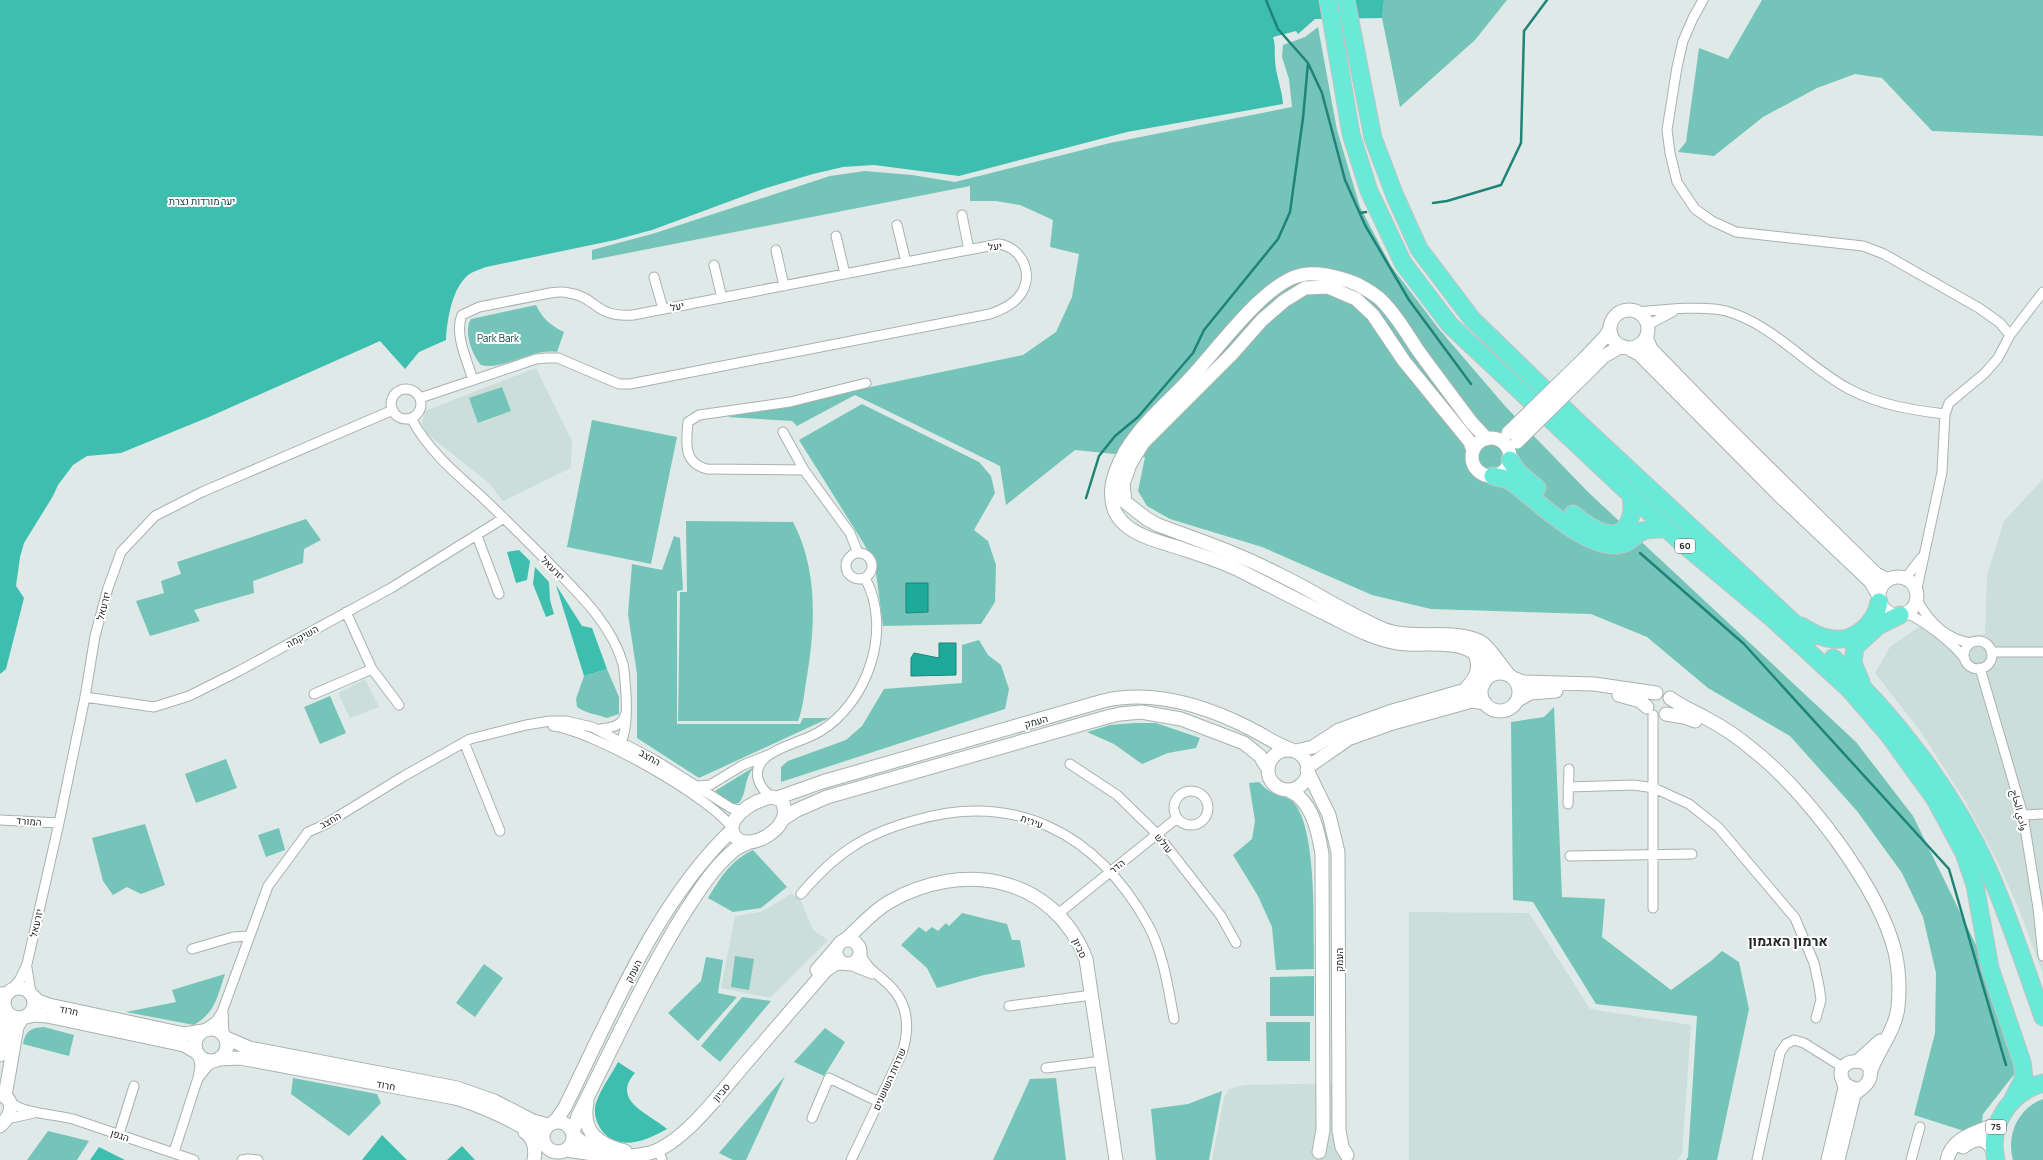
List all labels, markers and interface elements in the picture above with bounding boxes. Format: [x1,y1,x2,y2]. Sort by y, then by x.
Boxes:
park label: יער מורדות נצרת [169,194,235,208]
street label: יעל [988,239,1002,253]
street label: יעל [669,298,685,314]
park label: Park Bark [477,331,520,345]
road number: 60 [1675,539,1695,553]
street label: יזרעאל [538,553,568,583]
street label: יזרעאל [93,590,113,622]
street label: השיקמה [283,621,321,651]
street label: העמק [1022,711,1050,731]
street label: החצב [637,745,663,769]
street label: وادي الحاج [2007,788,2032,832]
street label: החצב [317,808,343,832]
street label: עירית [1019,811,1045,831]
street label: המורד [16,813,42,829]
street label: עולש [1152,830,1176,856]
street label: הדר [1106,855,1128,876]
street label: יזרעאל [26,907,46,939]
district label: ארמון האגמון [1748,931,1828,950]
street label: סביון [1069,936,1091,960]
street label: העמק [1332,948,1346,972]
street label: העמק [621,957,645,985]
street label: חרוד [58,1001,80,1019]
street label: שדרות השושנים [869,1046,909,1112]
street label: חרוד [375,1076,397,1094]
street label: סביון [709,1080,733,1104]
road number: 75 [1986,1120,2006,1134]
street label: הגפן [109,1125,131,1145]

